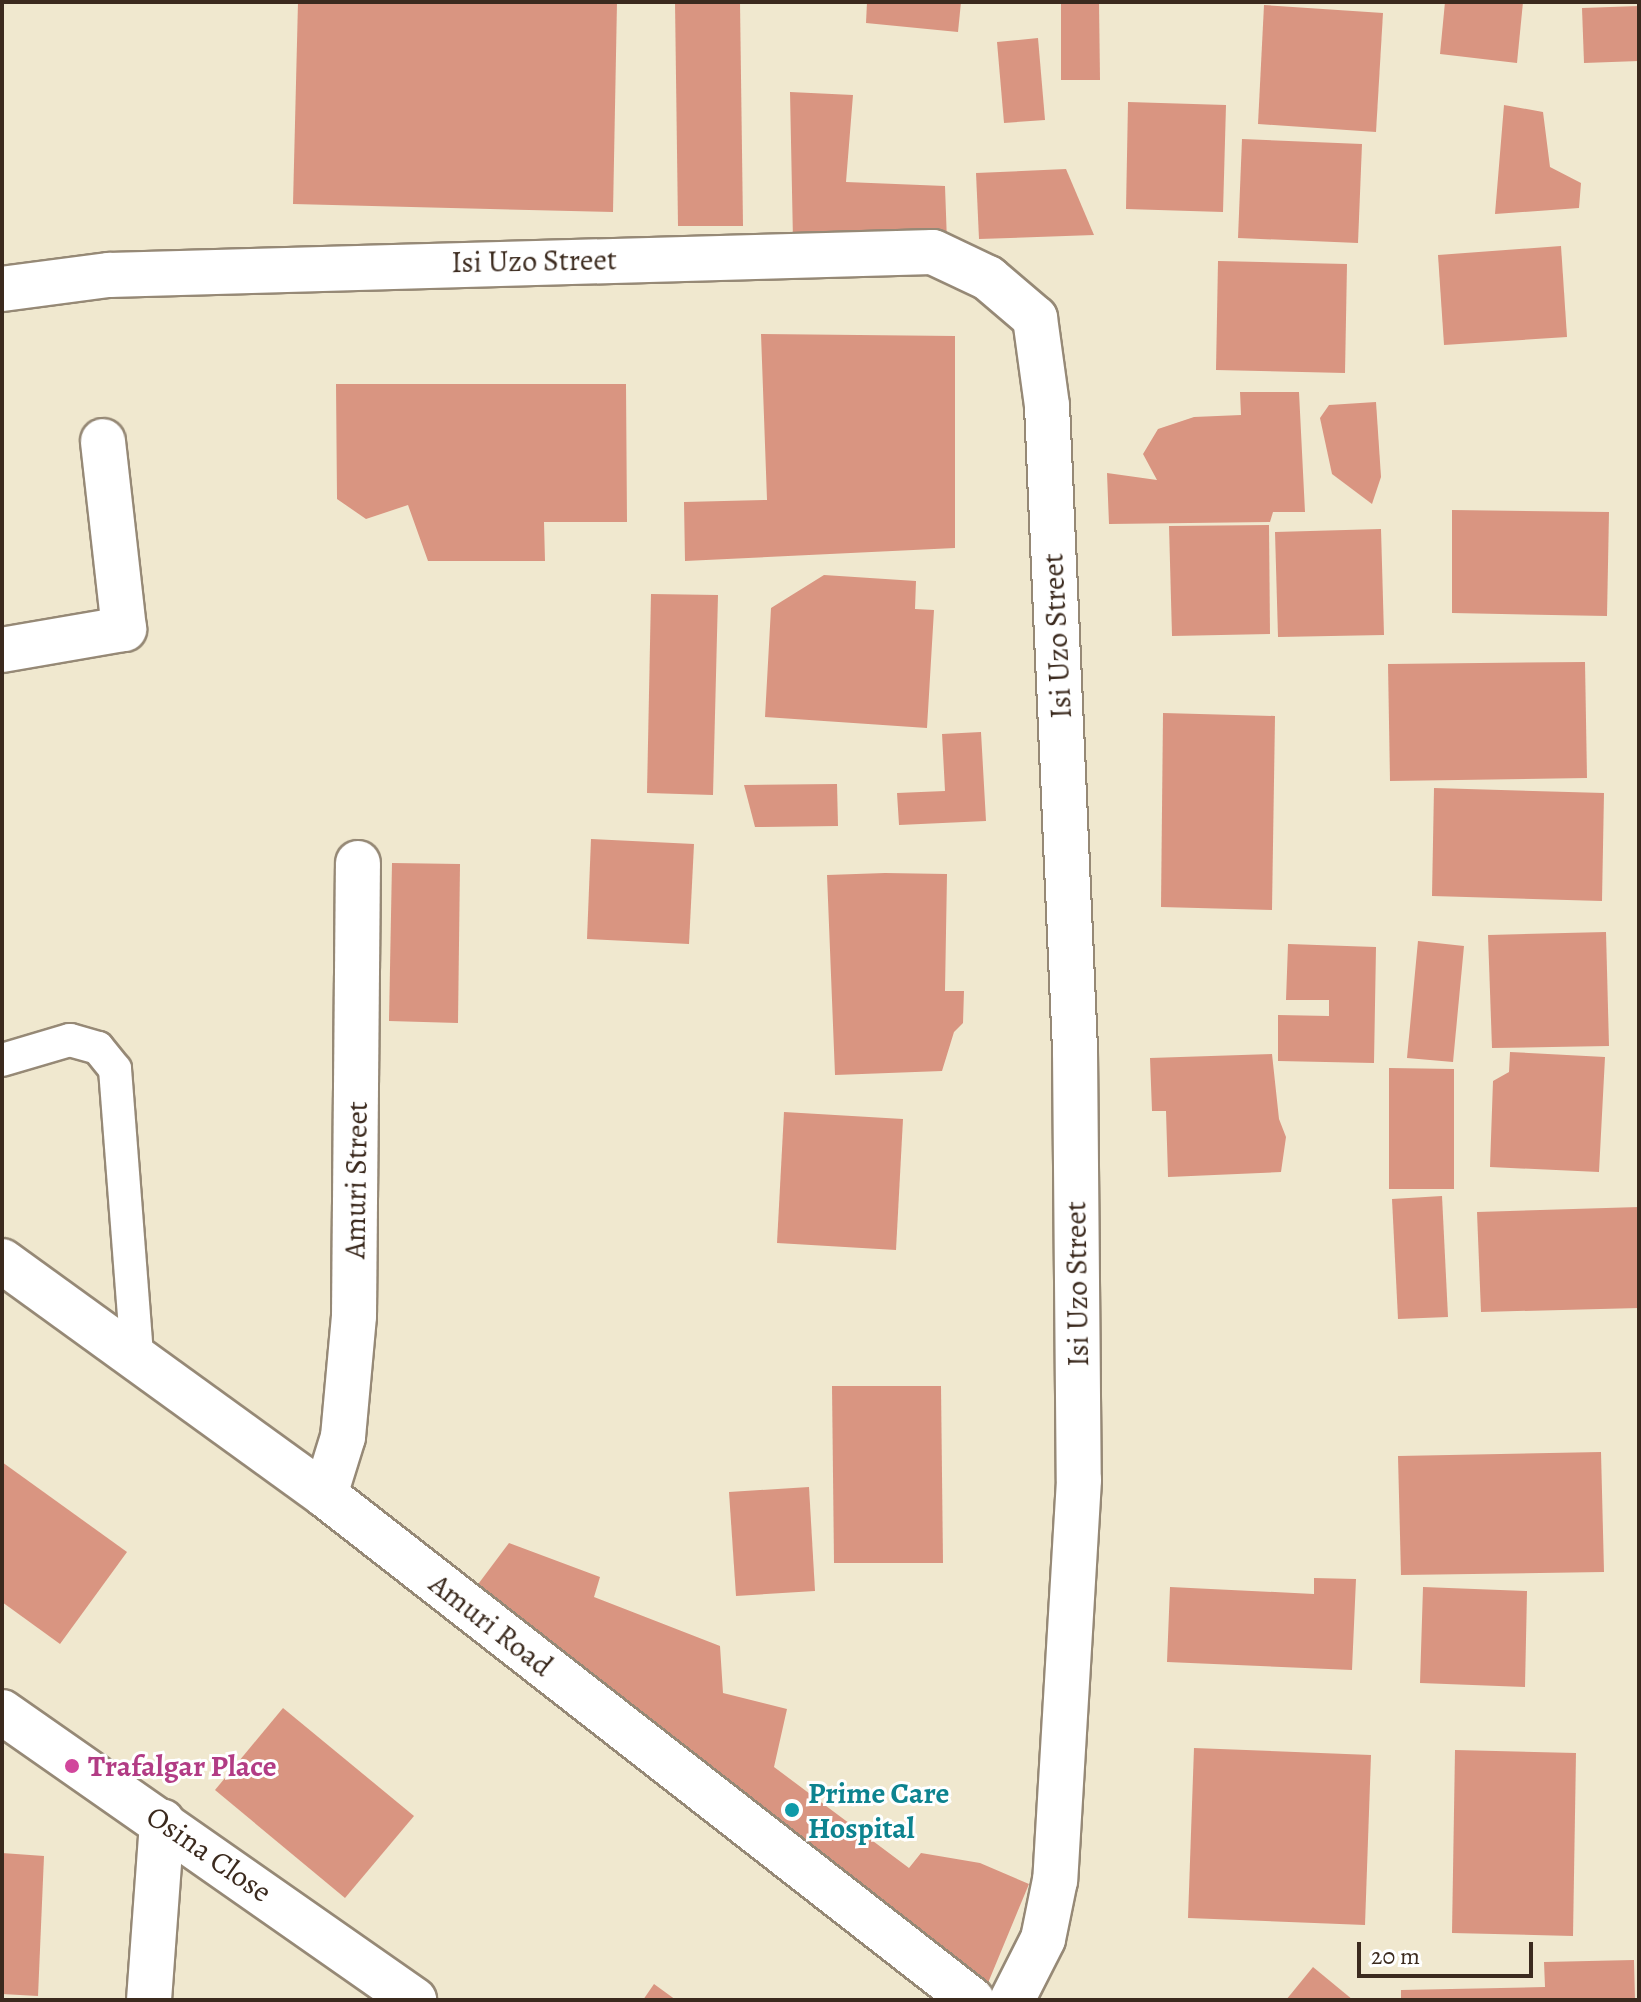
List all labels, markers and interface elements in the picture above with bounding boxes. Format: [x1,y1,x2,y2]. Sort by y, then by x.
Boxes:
street label: Isi Uzo Street [451,242,617,280]
street label: Isi Uzo Street [1035,552,1079,720]
street label: Amuri Street [337,1101,375,1259]
street label: Isi Uzo Street [1058,1201,1096,1367]
street label: Amuri Road [422,1566,560,1684]
place label: Trafalgar Place [88,1748,277,1784]
marker: Trafalgar Place [63,1757,81,1775]
place label: Prime Care Hospital [808,1775,949,1846]
street label: Osina Close [140,1798,278,1910]
marker: Prime Care Hospital [783,1801,801,1819]
scale bar [1361,1926,1537,1976]
text: 20 m [1371,1940,1420,1972]

